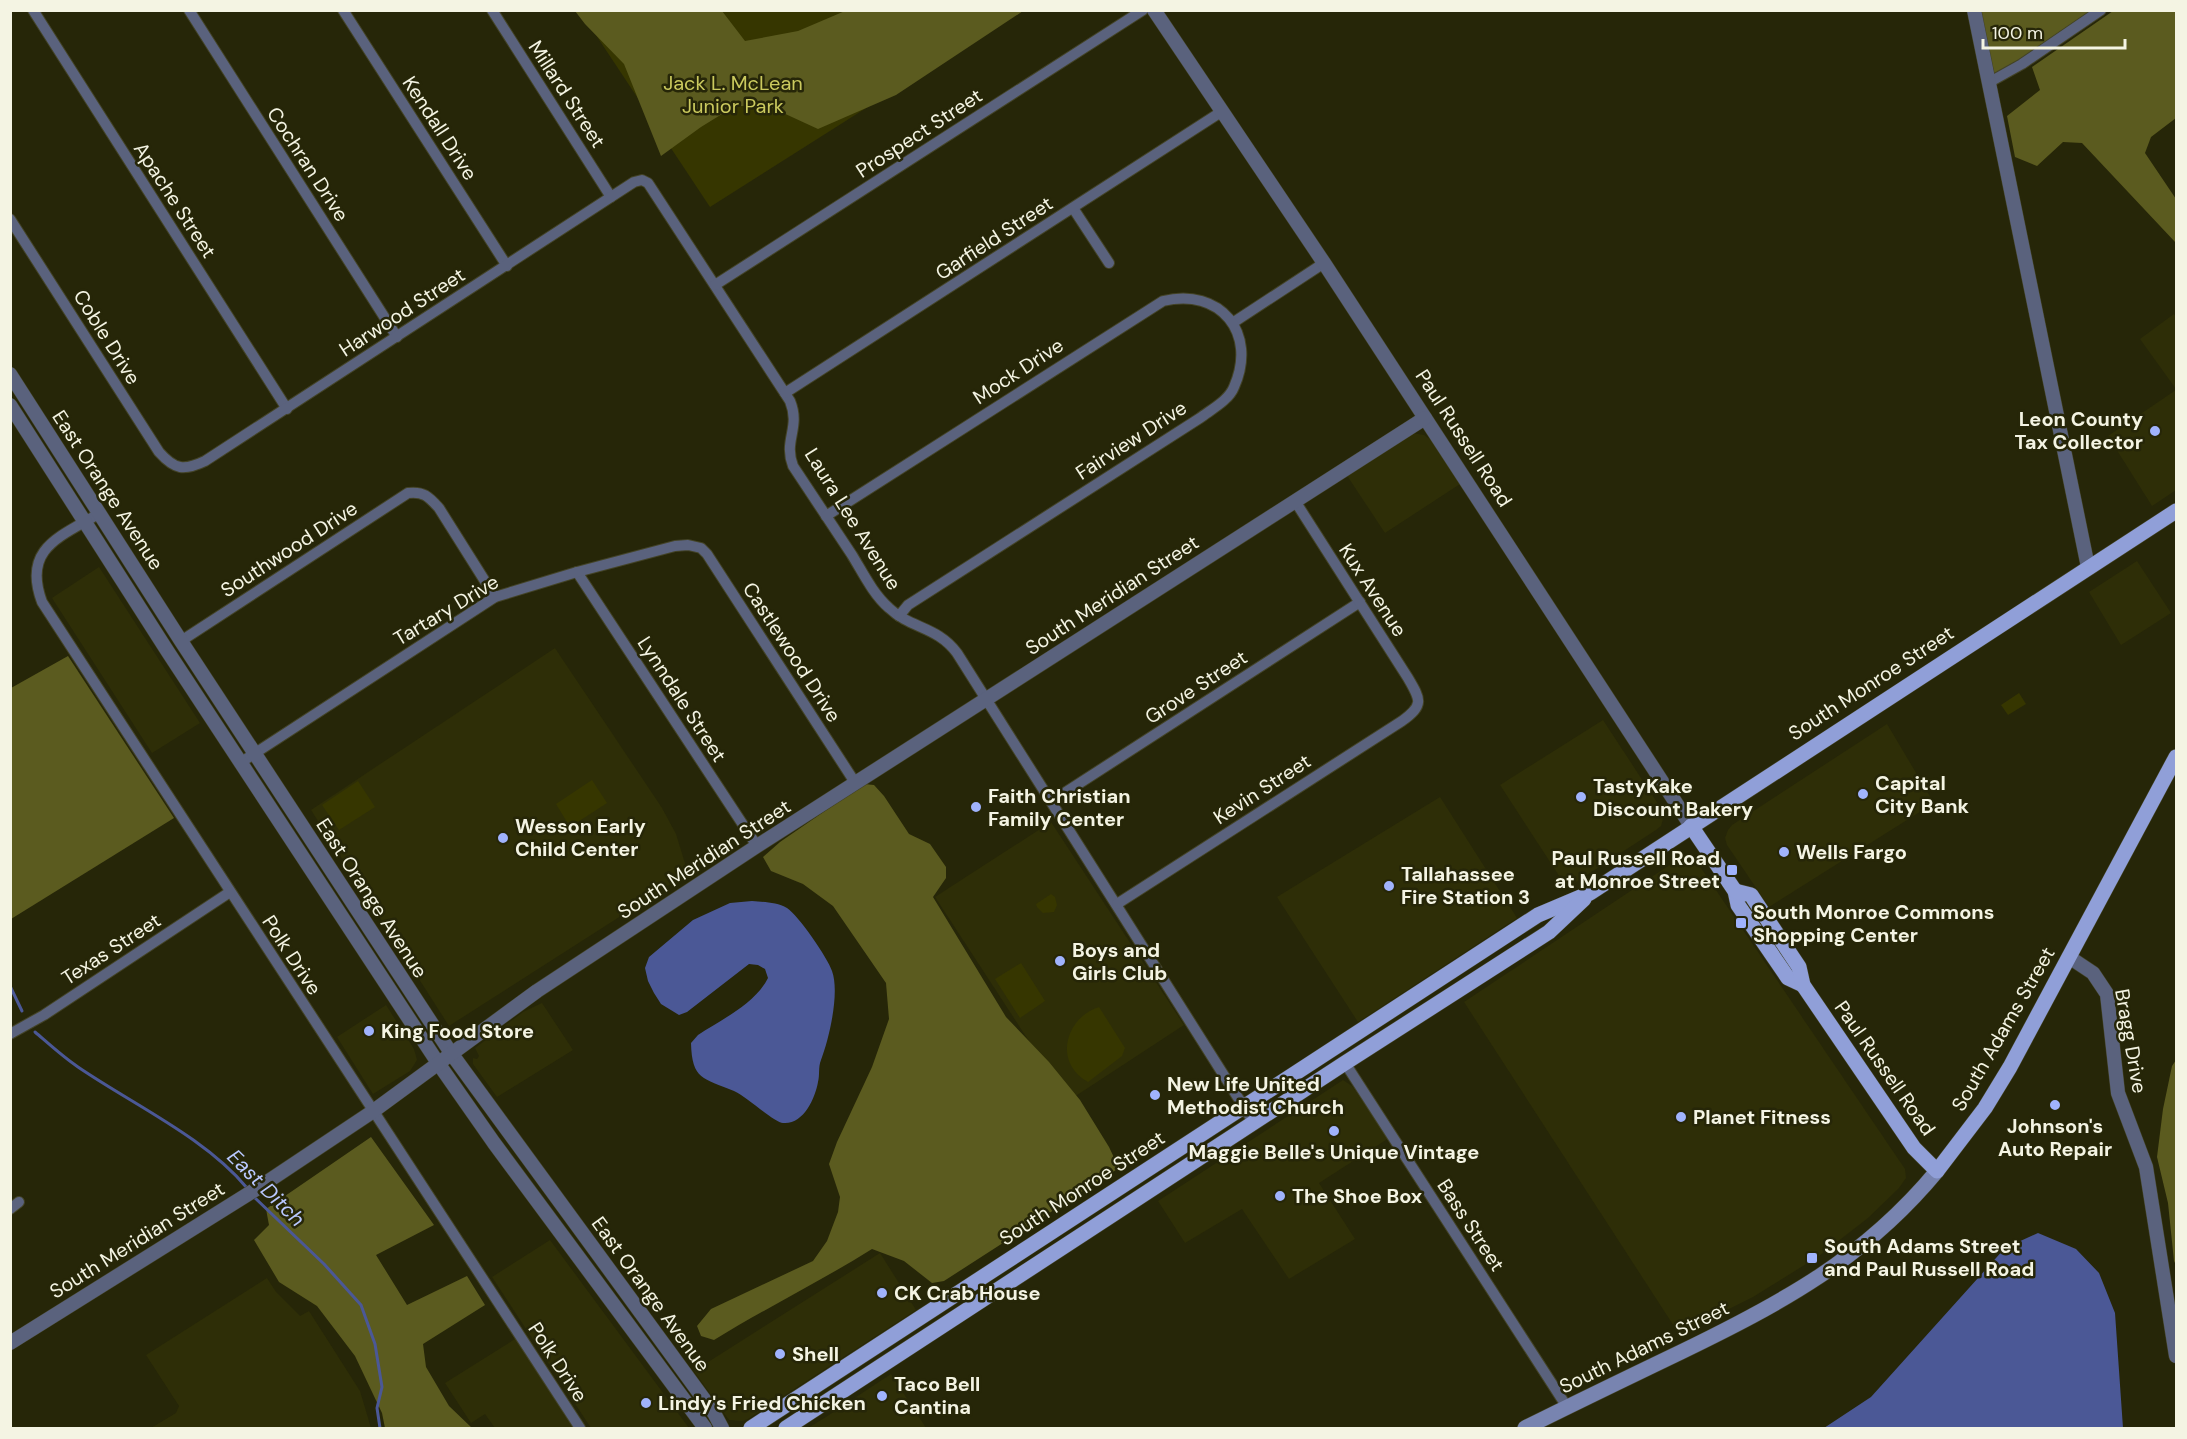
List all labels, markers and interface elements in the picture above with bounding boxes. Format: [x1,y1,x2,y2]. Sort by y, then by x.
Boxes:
scale bar [1983,12,2126,50]
text: 100 m [1992,21,2043,45]
street label: Millard Street [523,35,611,153]
park label: Jack L. McLean Junior Park [663,70,803,119]
street label: Kendall Drive [397,71,483,185]
street label: Prospect Street [851,82,987,183]
street label: Cochran Drive [261,102,355,226]
street label: Apache Street [128,137,222,263]
street label: Garfield Street [930,190,1058,286]
street label: Harwood Street [334,262,470,362]
street label: Coble Drive [68,285,146,389]
street label: Mock Drive [968,332,1068,410]
street label: Paul Russell Road [1410,364,1518,512]
street label: Fairview Drive [1071,394,1191,486]
street label: East Orange Avenue [47,405,169,575]
place label: Leon County Tax Collector [2014,406,2143,455]
marker: Leon County Tax Collector [2148,424,2162,438]
street label: Laura Lee Avenue [799,443,907,595]
street label: Southwood Drive [216,495,362,603]
street label: South Meridian Street [1020,529,1204,661]
street label: Kux Avenue [1333,538,1413,642]
street label: Tartary Drive [389,568,503,652]
street label: Castlewood Drive [737,577,847,727]
street label: South Monroe Street [1783,620,1959,746]
street label: Lynndale Street [632,631,732,767]
street label: Grove Street [1140,644,1252,730]
street label: Kevin Street [1208,748,1316,830]
place label: Capital City Bank [1875,770,1969,819]
place label: TastyKake Discount Bakery [1593,773,1753,822]
place label: Faith Christian Family Center [988,783,1131,832]
marker: Capital City Bank [1856,787,1870,801]
marker: TastyKake Discount Bakery [1574,790,1588,804]
street label: South Meridian Street [612,793,796,925]
marker: Faith Christian Family Center [969,800,983,814]
street label: East Orange Avenue [311,813,433,983]
place label: Wesson Early Child Center [515,813,646,862]
marker: Wesson Early Child Center [496,831,510,845]
place label: Wells Fargo [1796,839,1907,865]
place label: Paul Russell Road at Monroe Street [1552,845,1720,894]
marker: Wells Fargo [1777,845,1791,859]
place label: Tallahassee Fire Station 3 [1401,861,1530,910]
marker: Paul Russell Road at Monroe Street [1725,863,1739,877]
marker: Tallahassee Fire Station 3 [1382,879,1396,893]
place label: South Monroe Commons Shopping Center [1753,899,1994,948]
street label: Texas Street [56,907,166,991]
street label: Polk Drive [257,910,327,1000]
marker: South Monroe Commons Shopping Center [1734,916,1748,930]
place label: Boys and Girls Club [1072,937,1167,986]
street label: South Adams Street [1945,942,2061,1116]
marker: Boys and Girls Club [1053,954,1067,968]
street label: Bragg Drive [2109,987,2153,1095]
street label: Paul Russell Road [1829,995,1941,1141]
place label: King Food Store [381,1018,534,1044]
marker: King Food Store [362,1024,376,1038]
place label: New Life United Methodist Church [1167,1071,1344,1120]
marker: New Life United Methodist Church [1148,1088,1162,1102]
marker: Johnson's Auto Repair [2048,1098,2062,1112]
place label: Planet Fitness [1693,1104,1831,1130]
marker: Planet Fitness [1674,1110,1688,1124]
place label: Johnson's Auto Repair [1998,1113,2112,1162]
marker: Maggie Belle's Unique Vintage [1327,1124,1341,1138]
street label: South Monroe Street [994,1125,1170,1251]
place label: Maggie Belle's Unique Vintage [1189,1139,1479,1165]
water label: East Ditch [221,1143,311,1233]
street label: Bass Street [1431,1174,1511,1276]
street label: South Meridian Street [45,1175,230,1304]
place label: The Shoe Box [1292,1183,1423,1209]
marker: The Shoe Box [1273,1189,1287,1203]
street label: East Orange Avenue [586,1211,716,1377]
place label: South Adams Street and Paul Russell Road [1824,1233,2034,1282]
marker: South Adams Street and Paul Russell Road [1805,1251,1819,1265]
place label: CK Crab House [894,1280,1040,1306]
marker: CK Crab House [875,1286,889,1300]
street label: South Adams Street [1555,1295,1733,1399]
street label: Polk Drive [523,1317,593,1407]
place label: Shell [792,1341,839,1367]
marker: Shell [773,1347,787,1361]
place label: Taco Bell Cantina [894,1371,980,1420]
marker: Taco Bell Cantina [875,1389,889,1403]
place label: Lindy's Fried Chicken [658,1390,866,1416]
marker: Lindy's Fried Chicken [639,1396,653,1410]

